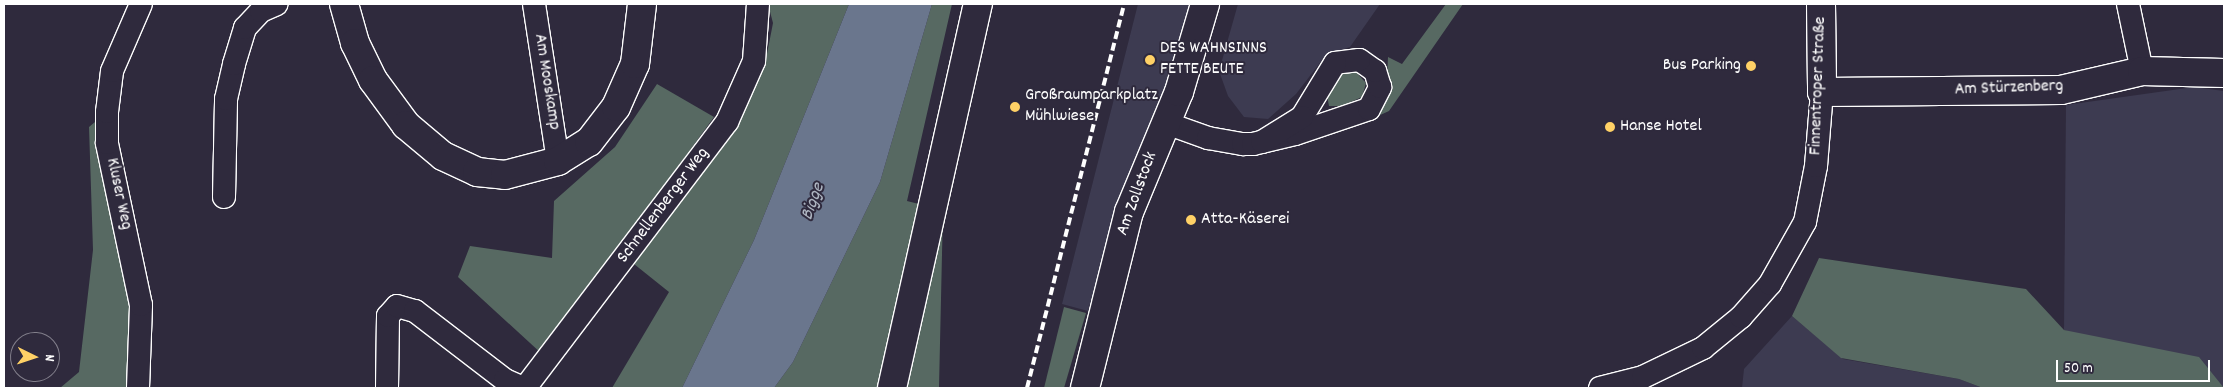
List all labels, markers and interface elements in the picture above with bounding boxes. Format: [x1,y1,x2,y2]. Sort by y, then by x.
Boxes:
street label: Finnentroper Straße [1806,16,1832,156]
street label: Am Mooskamp [528,32,564,132]
place label: DES WAHNSINNS FETTE BEUTE [1160,39,1267,82]
marker: DES WAHNSINNS FETTE BEUTE [1144,54,1156,66]
place label: Bus Parking [1663,55,1741,77]
marker: Bus Parking [1745,60,1757,72]
street label: Am Stürzenberg [1954,76,2064,102]
place label: Großraumparkplatz Mühlwiese [1025,86,1158,128]
marker: Großraumparkplatz Mühlwiese [1009,101,1021,113]
place label: Hanse Hotel [1620,116,1702,138]
marker: Hanse Hotel [1604,121,1616,133]
street label: Schnellenberger Weg [613,144,715,268]
street label: Am Zollstock [1113,149,1163,239]
street label: Kluser Weg [100,156,136,232]
water label: Bigge [797,180,831,224]
place label: Atta-Käserei [1201,209,1289,231]
marker: Atta-Käserei [1185,214,1197,226]
north arrow [10,332,60,382]
scale bar [2058,350,2212,382]
text: N [39,354,59,362]
text: 50 m [2064,358,2093,380]

